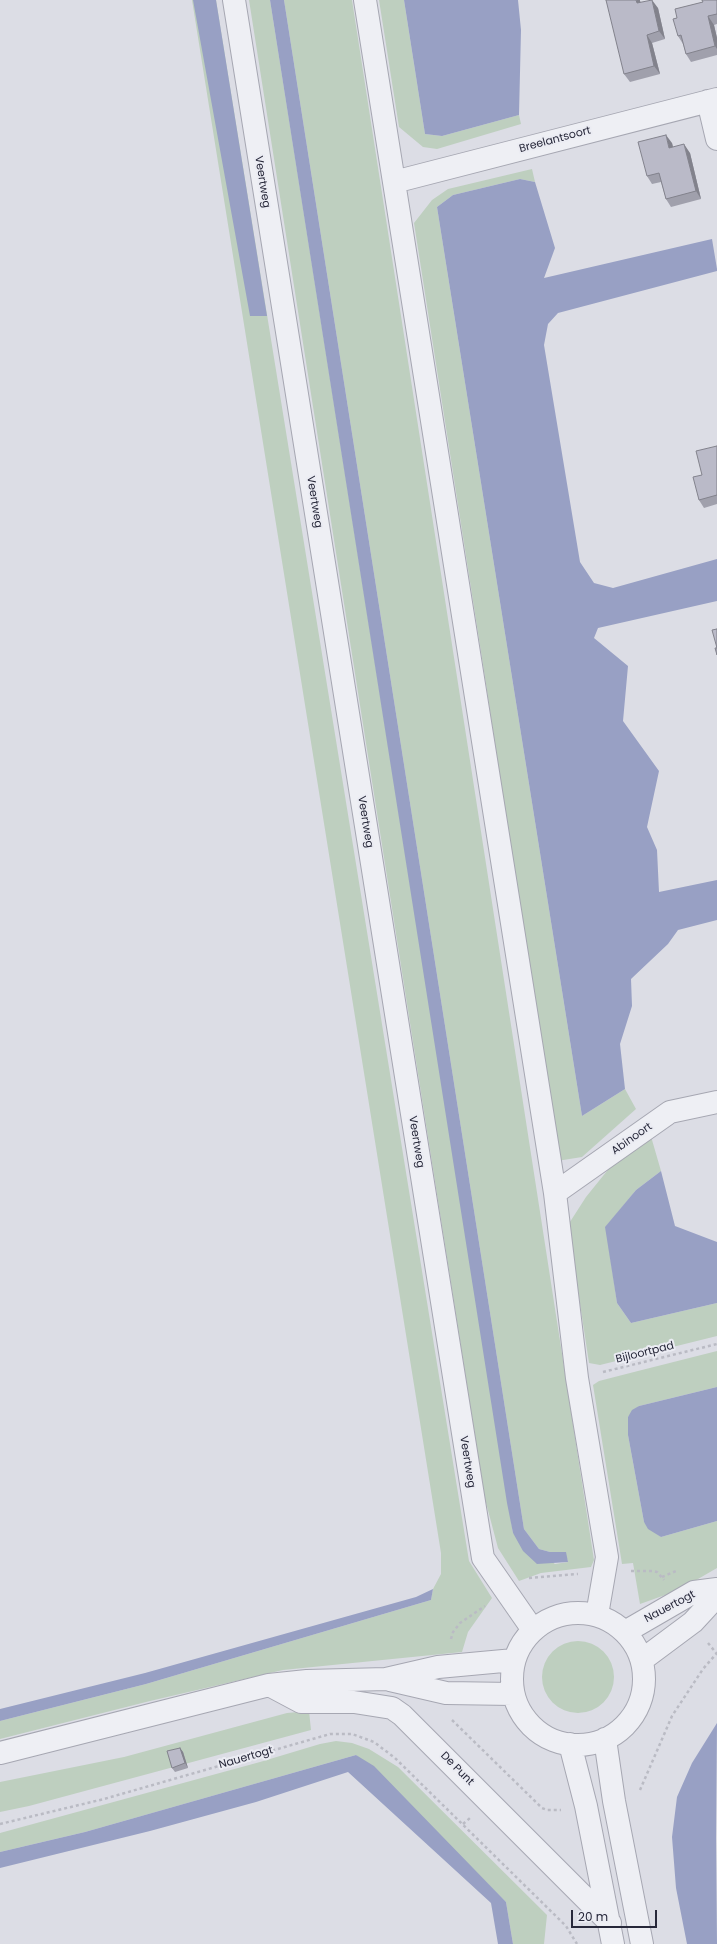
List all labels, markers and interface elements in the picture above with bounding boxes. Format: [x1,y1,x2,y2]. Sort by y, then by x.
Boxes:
street label: Breelantsoort [518,124,592,156]
street label: Veertweg [251,155,273,209]
street label: Veertweg [303,475,325,529]
street label: Veertweg [354,795,376,849]
street label: Veertweg [405,1115,427,1169]
street label: Abinoort [609,1120,655,1158]
street label: Bijloortpad [615,1339,675,1367]
street label: Veertweg [456,1435,478,1489]
street label: Nauertogt [642,1588,698,1626]
street label: Nauertogt [217,1744,275,1772]
street label: De Punt [437,1749,477,1789]
scale bar [573,1902,659,1928]
text: 20 m [578,1908,608,1925]

